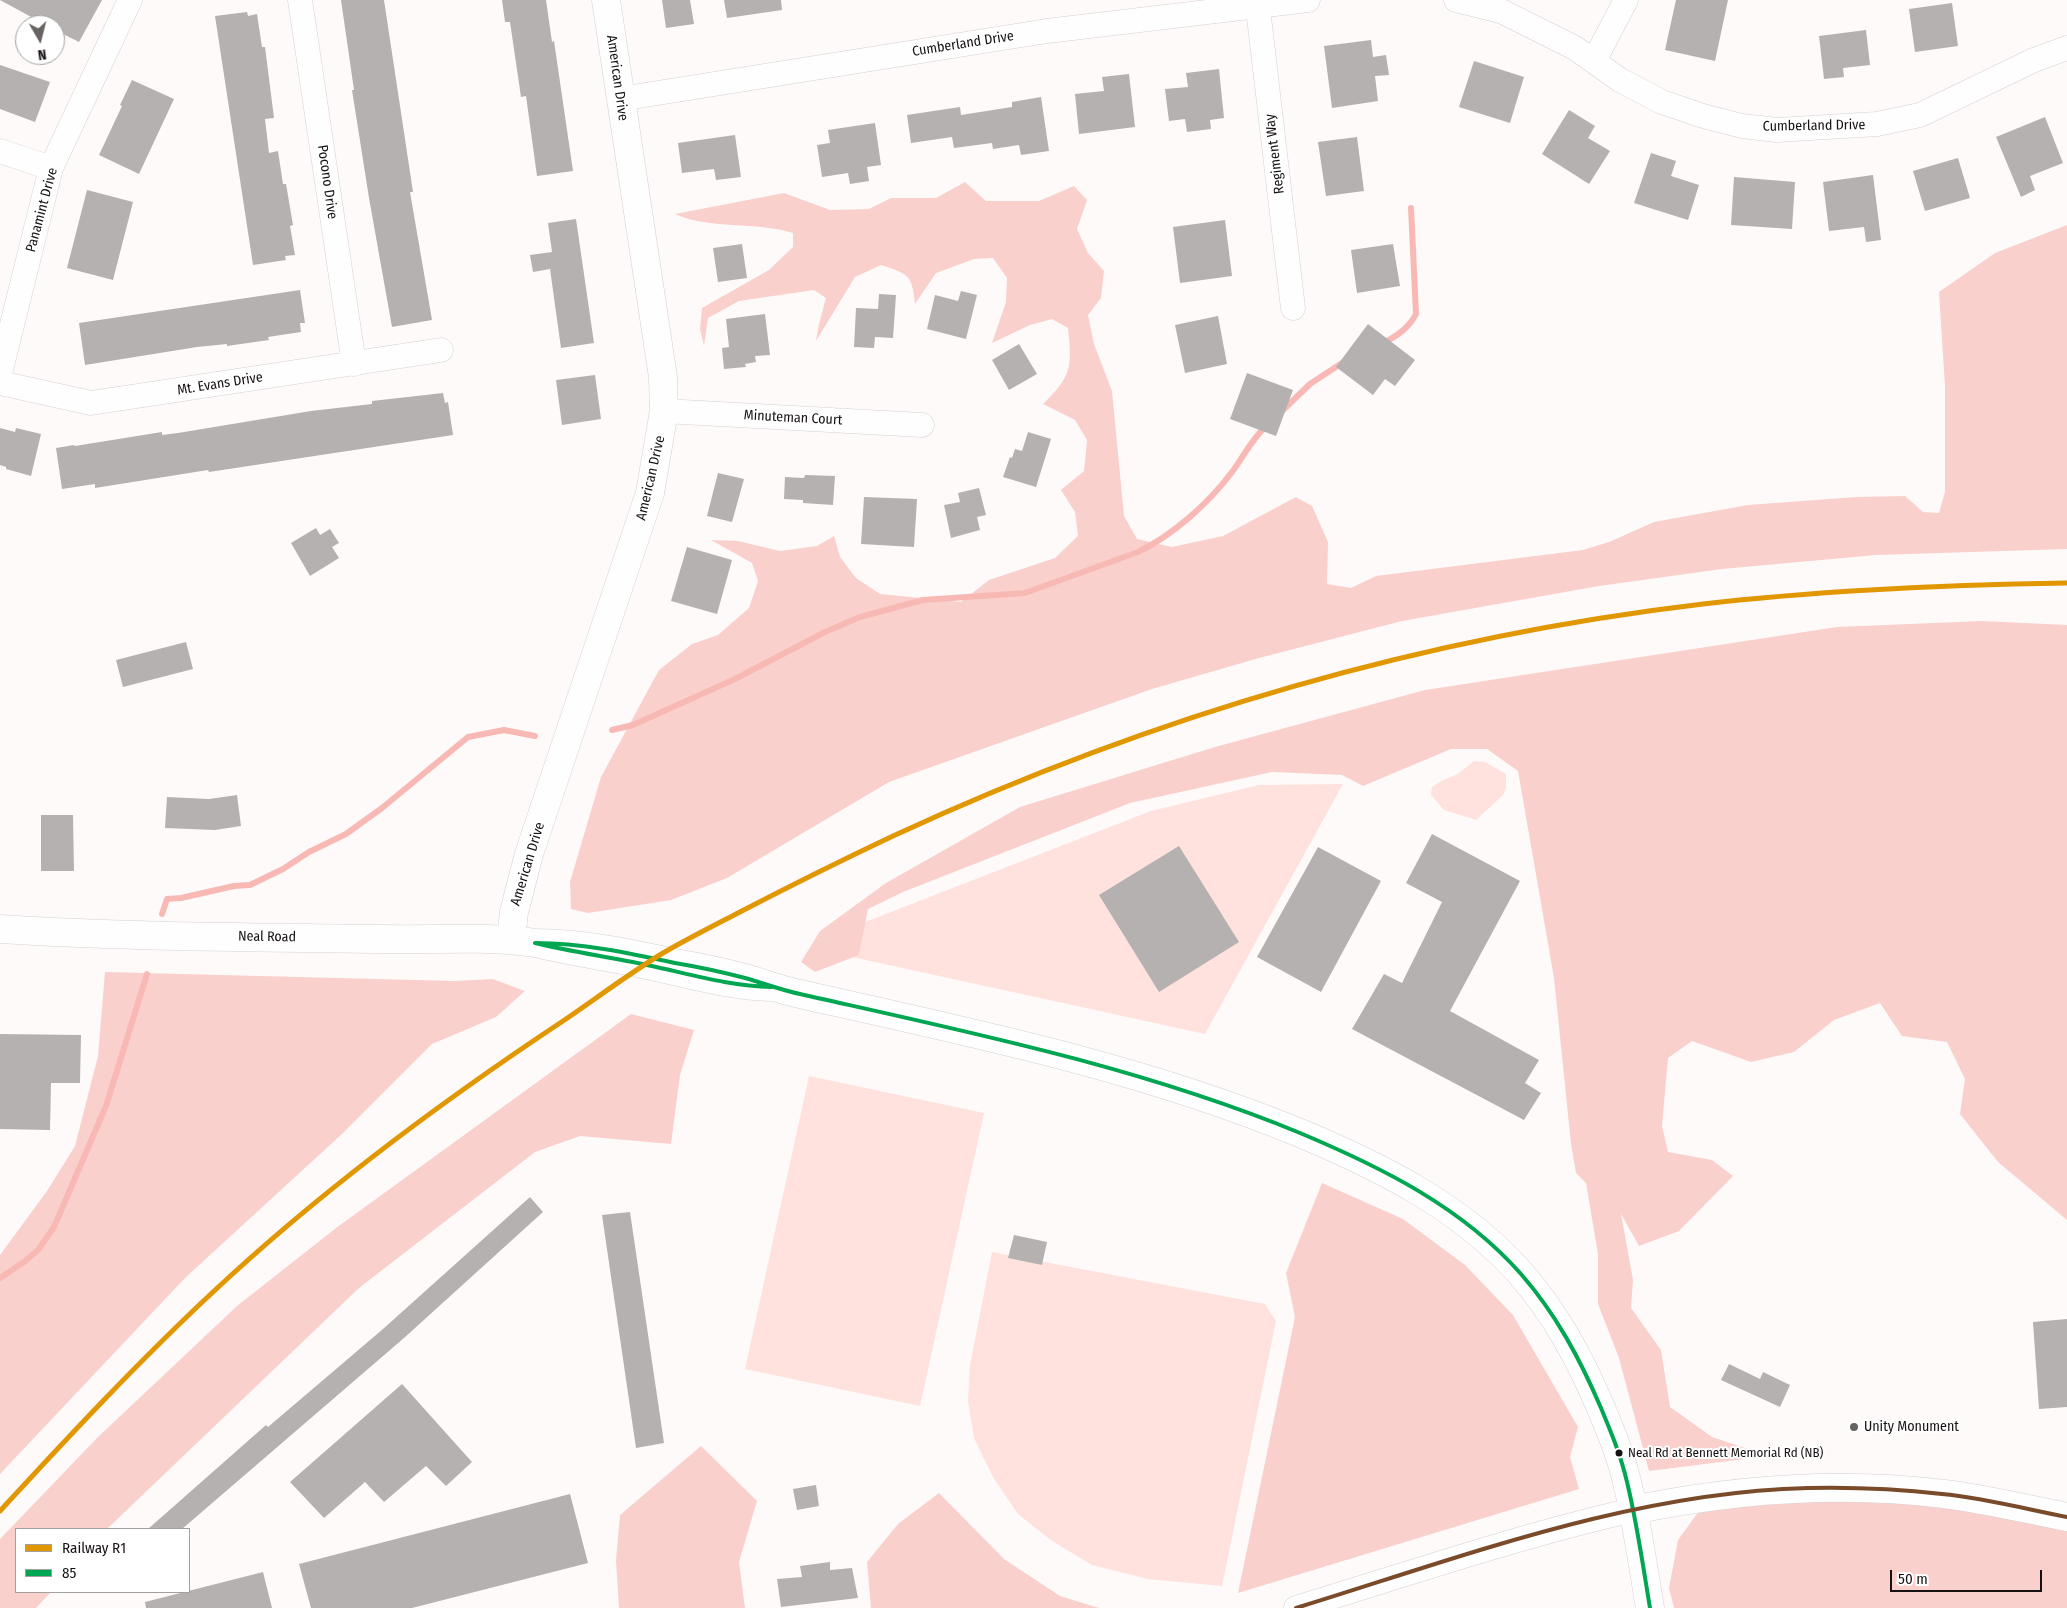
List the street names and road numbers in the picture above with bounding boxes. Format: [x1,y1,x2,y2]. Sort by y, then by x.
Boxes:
street label: Cumberland Drive [911,28,1015,60]
street label: American Drive [603,34,631,122]
street label: Regiment Way [1262,113,1288,195]
street label: Cumberland Drive [1763,117,1865,135]
street label: Pocono Drive [313,144,341,220]
street label: Panamint Drive [23,166,61,254]
street label: Mt. Evans Drive [176,369,264,399]
street label: Minuteman Court [743,407,843,429]
street label: American Drive [633,434,669,522]
street label: American Drive [507,820,549,908]
street label: Neal Road [238,928,296,946]

